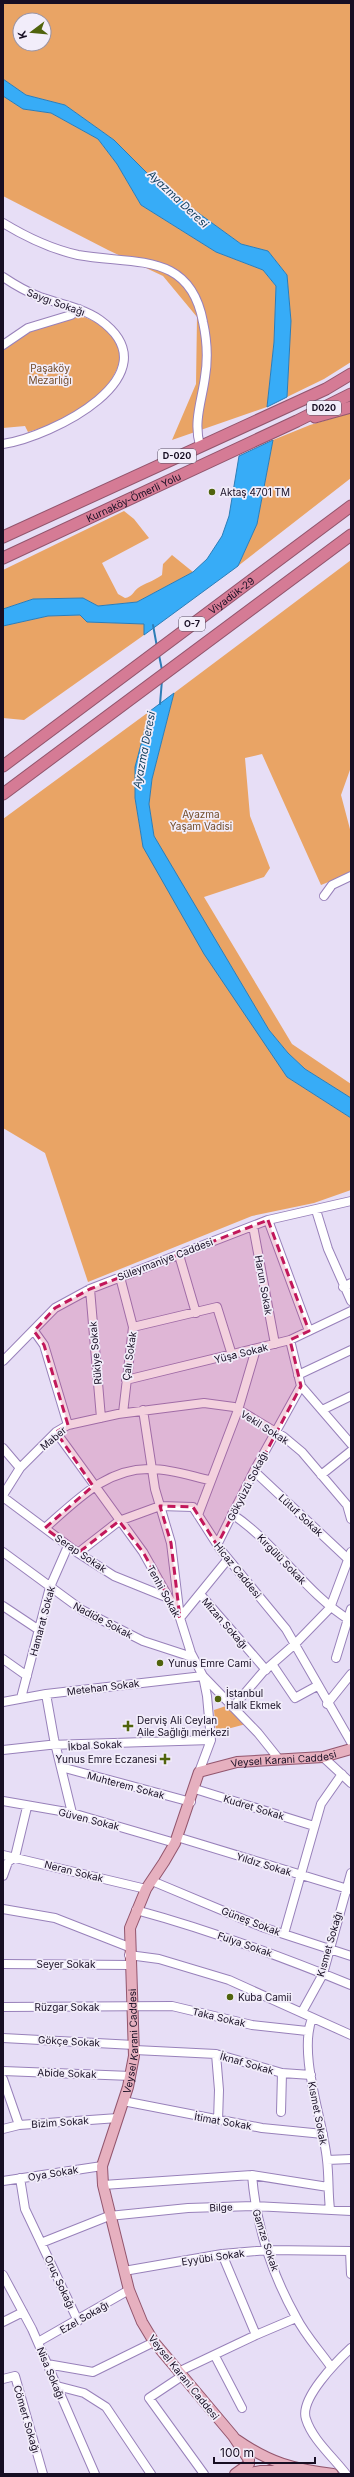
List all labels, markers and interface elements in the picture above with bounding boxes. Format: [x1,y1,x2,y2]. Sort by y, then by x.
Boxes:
north arrow [12,12,52,52]
text: K [15,29,30,40]
water label: Ayazma Deresi [144,167,212,231]
street label: Saygı Sokağı [25,286,87,318]
park label: Paşaköy Mezarlığı [28,362,72,386]
road number: D020 [307,401,341,415]
road number: D-020 [158,449,196,463]
street label: Kurnaköy-Ömerli Yolu [84,470,183,524]
place label: Aktaş 4701 TM [220,486,290,498]
marker: Aktaş 4701 TM [207,487,217,497]
street label: Viyadük-29 [206,574,257,616]
road number: O-7 [179,617,205,631]
water label: Ayazma Deresi [129,710,158,791]
park label: Ayazma Yaşam Vadisi [170,808,232,832]
street label: Süleymaniye Caddesi [115,1235,215,1283]
street label: Harun Sokak [253,1254,275,1316]
street label: Rükiye Sokak [86,1320,104,1385]
street label: Çalı Sokak [120,1330,138,1381]
street label: Yüşa Sokak [213,1340,270,1365]
street label: Vekil Sokak [239,1408,292,1447]
street label: Maber [38,1423,69,1452]
street label: Gökyüzü Sokağı [224,1449,270,1523]
street label: Lütuf Sokak [276,1491,326,1539]
street label: Serap Sokak [53,1531,109,1575]
street label: Kırgülü Sokak [255,1531,309,1587]
street label: Hicaz Caddesi [212,1540,264,1600]
street label: Tenhi Sokak [145,1563,183,1620]
street label: Hamarat Sokak [27,1584,57,1657]
street label: Mizan Sokağı [200,1595,250,1651]
street label: Nadide Sokak [71,1599,135,1641]
place label: Yunus Emre Cami [168,1657,251,1669]
marker: Yunus Emre Cami [155,1658,165,1668]
street label: Metehan Sokak [66,1677,141,1697]
place label: İstanbul Halk Ekmek [226,1686,282,1711]
marker: İstanbul Halk Ekmek [213,1694,223,1704]
place label: Derviş Ali Ceylan Aile Sağlığı merkezi [137,1714,229,1738]
marker: Derviş Ali Ceylan Aile Sağlığı merkezi [122,1720,134,1732]
street label: İkbal Sokak [68,1737,123,1752]
street label: Veysel Karani Caddesi [230,1748,338,1769]
place label: Yunus Emre Eczanesi [56,1753,157,1765]
marker: Yunus Emre Eczanesi [160,1754,170,1764]
street label: Muhterem Sokak [86,1769,167,1801]
street label: Kudret Sokak [222,1792,286,1822]
street label: Güven Sokak [57,1806,121,1832]
street label: Yıldız Sokak [235,1850,294,1878]
street label: Neran Sokak [43,1858,105,1884]
street label: Güneş Sokak [220,1904,283,1938]
street label: Kısmet Sokağı [314,1910,344,1978]
street label: Fulya Sokak [216,1929,274,1959]
street label: Seyer Sokak [37,1958,96,1970]
street label: Veysel Karani Caddesi [120,1988,140,2095]
place label: Kuba Camii [238,1991,291,2003]
marker: Kuba Camii [225,1992,235,2002]
street label: Rüzgar Sokak [34,2001,100,2013]
street label: Taka Sokak [191,2005,247,2029]
street label: Gökçe Sokak [38,2033,101,2049]
street label: İknaf Sokak [219,2049,276,2077]
street label: Abide Sokak [37,2066,97,2080]
street label: Kısmet Sokak [306,2080,330,2146]
street label: İtimat Sokak [193,2109,253,2132]
street label: Bizim Sokak [31,2114,90,2130]
street label: Oya Sokak [27,2163,79,2183]
street label: Bilge [209,2201,233,2213]
street label: Gamze Sokak [250,2207,282,2273]
street label: Eyyübi Sokak [181,2247,246,2267]
street label: Oruç Sokağı [42,2253,78,2311]
street label: Ezel Sokağı [57,2298,111,2336]
street label: Veysel Karani Caddesi [146,2332,222,2422]
street label: Nisa Sokağı [35,2345,67,2401]
street label: Cömert Sokağı [12,2384,42,2454]
scale bar [214,2439,315,2465]
text: 100 m [220,2445,254,2460]

